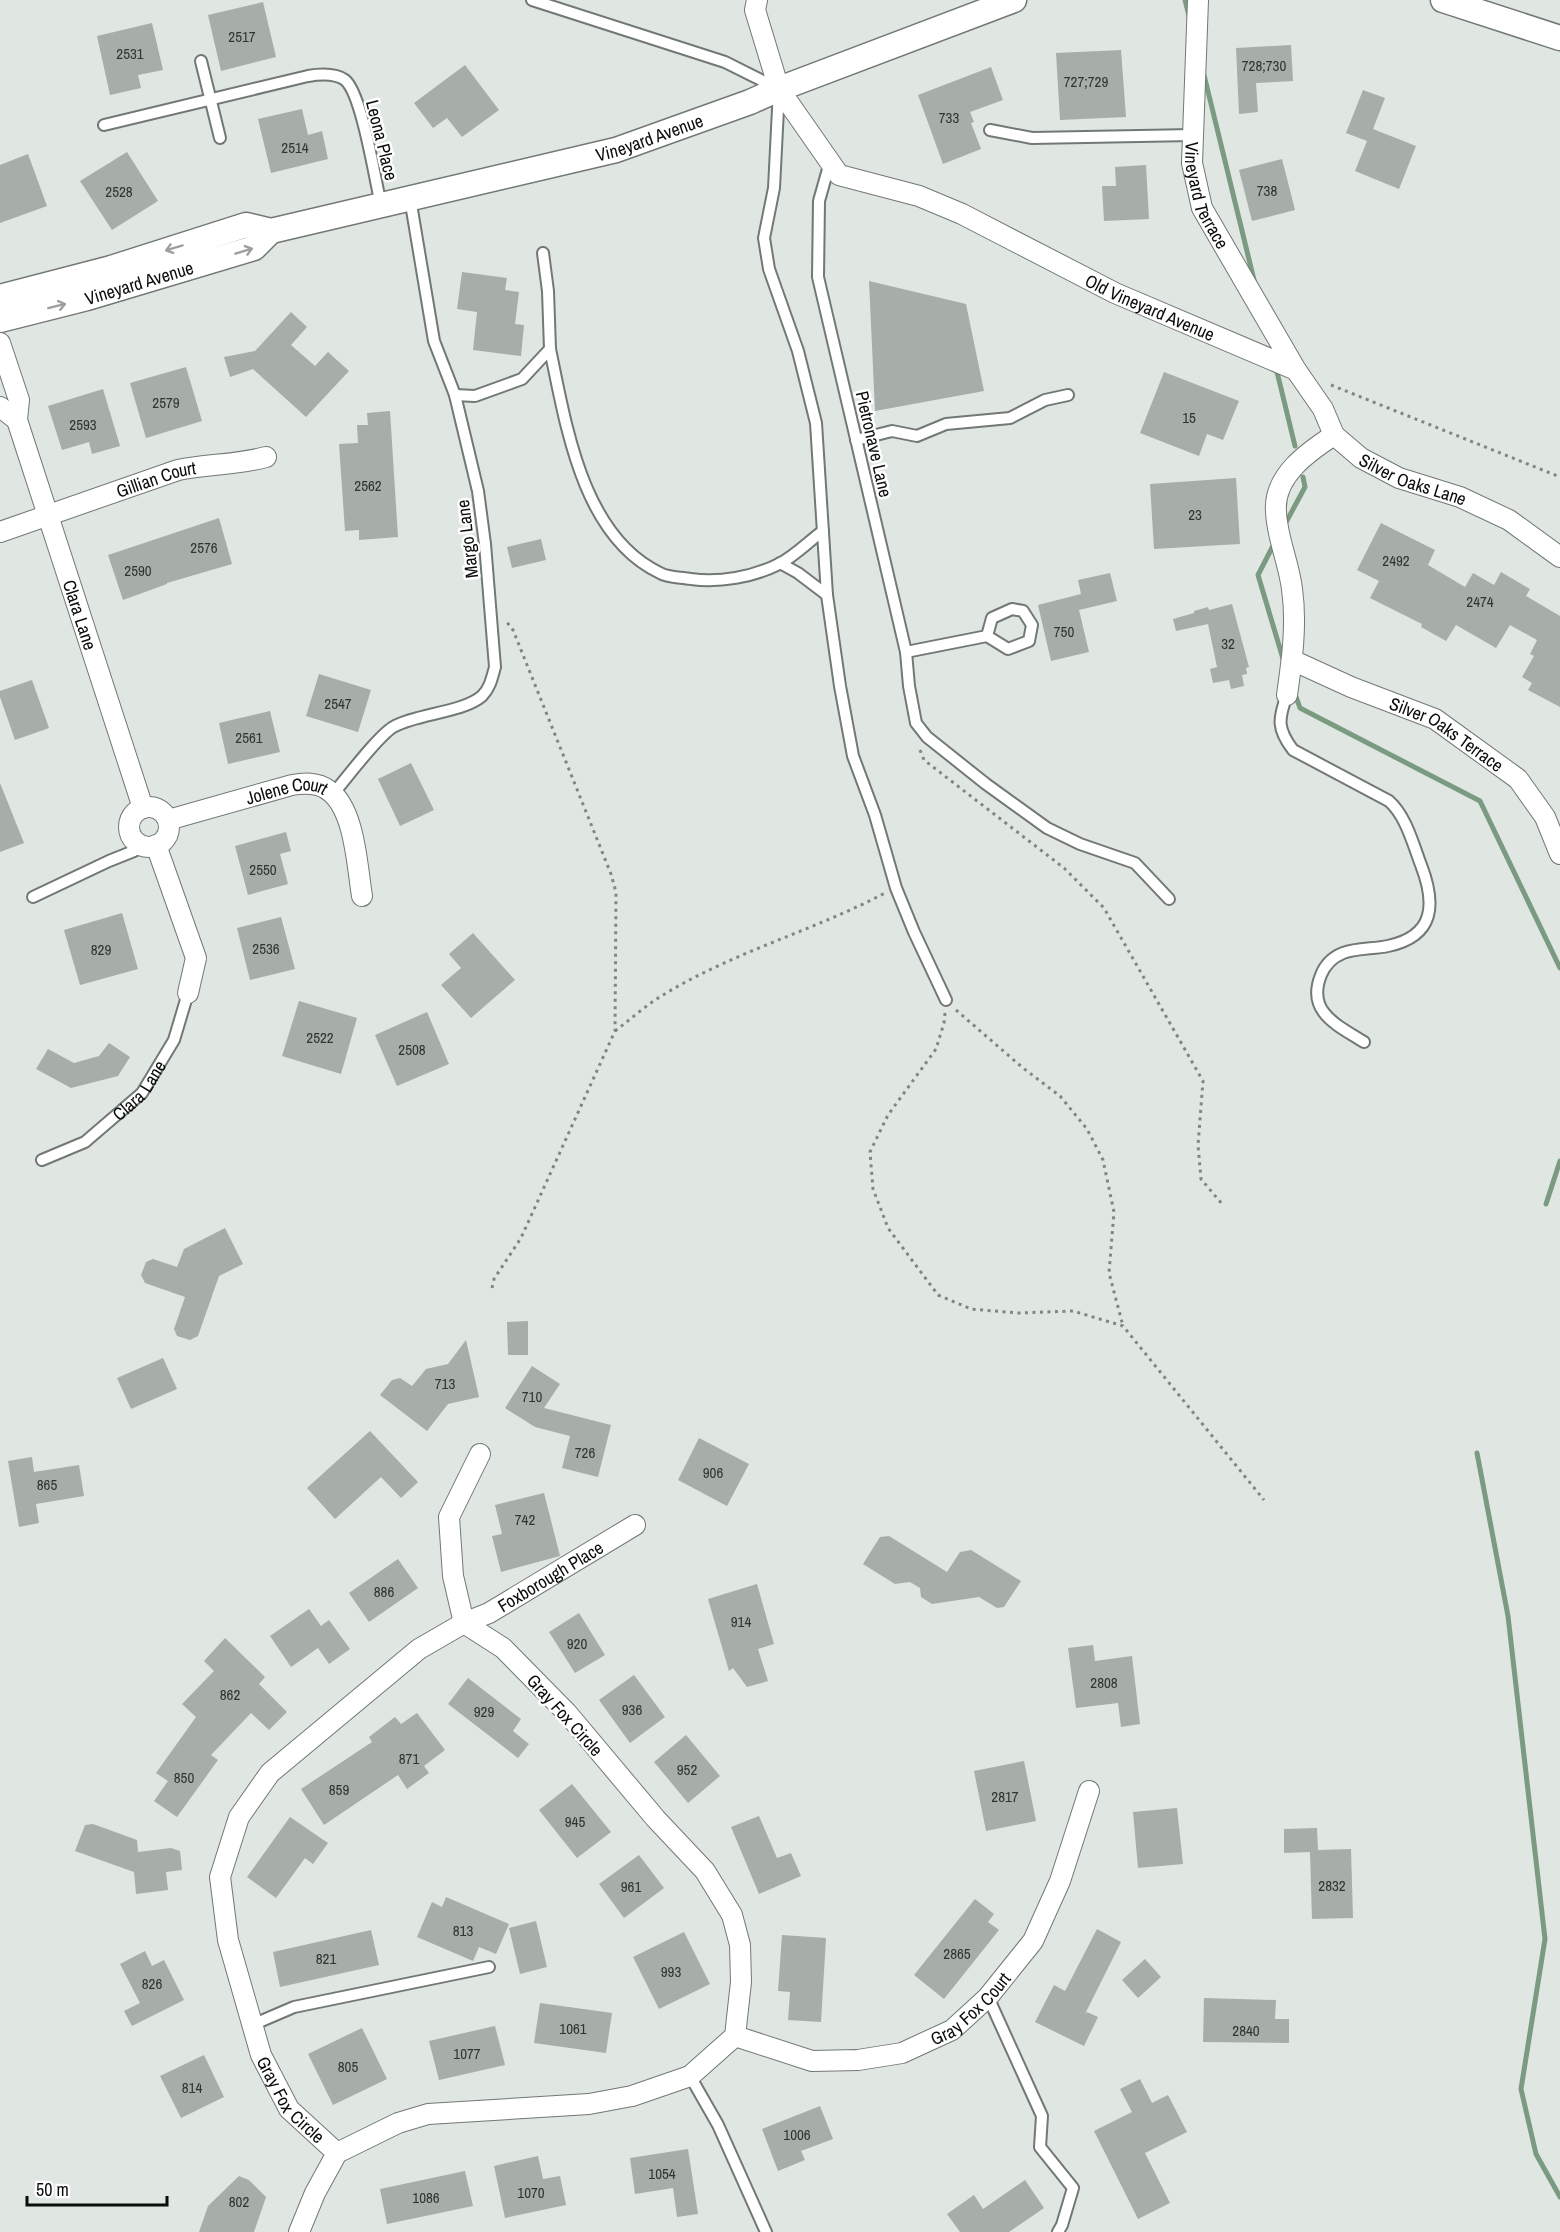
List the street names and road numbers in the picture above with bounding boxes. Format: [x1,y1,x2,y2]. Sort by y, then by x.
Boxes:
street label: Leona Place [360,97,404,183]
street label: Vineyard Avenue [593,107,706,167]
street label: Vineyard Terrace [1179,141,1235,253]
street label: Vineyard Avenue [82,254,196,310]
street label: Old Vineyard Avenue [1081,267,1219,347]
street label: Pietronave Lane [850,388,898,500]
street label: Silver Oaks Lane [1355,447,1471,511]
street label: Gillian Court [113,455,197,503]
street label: Margo Lane [450,498,484,580]
street label: Clara Lane [57,577,103,653]
street label: Silver Oaks Terrace [1386,690,1509,777]
street label: Jolene Court [243,771,333,810]
street label: Clara Lane [107,1055,171,1126]
street label: Foxborough Place [493,1535,608,1618]
street label: Gray Fox Circle [521,1669,609,1761]
street label: Gray Fox Court [926,1967,1016,2051]
street label: Gray Fox Circle [251,2052,330,2148]

